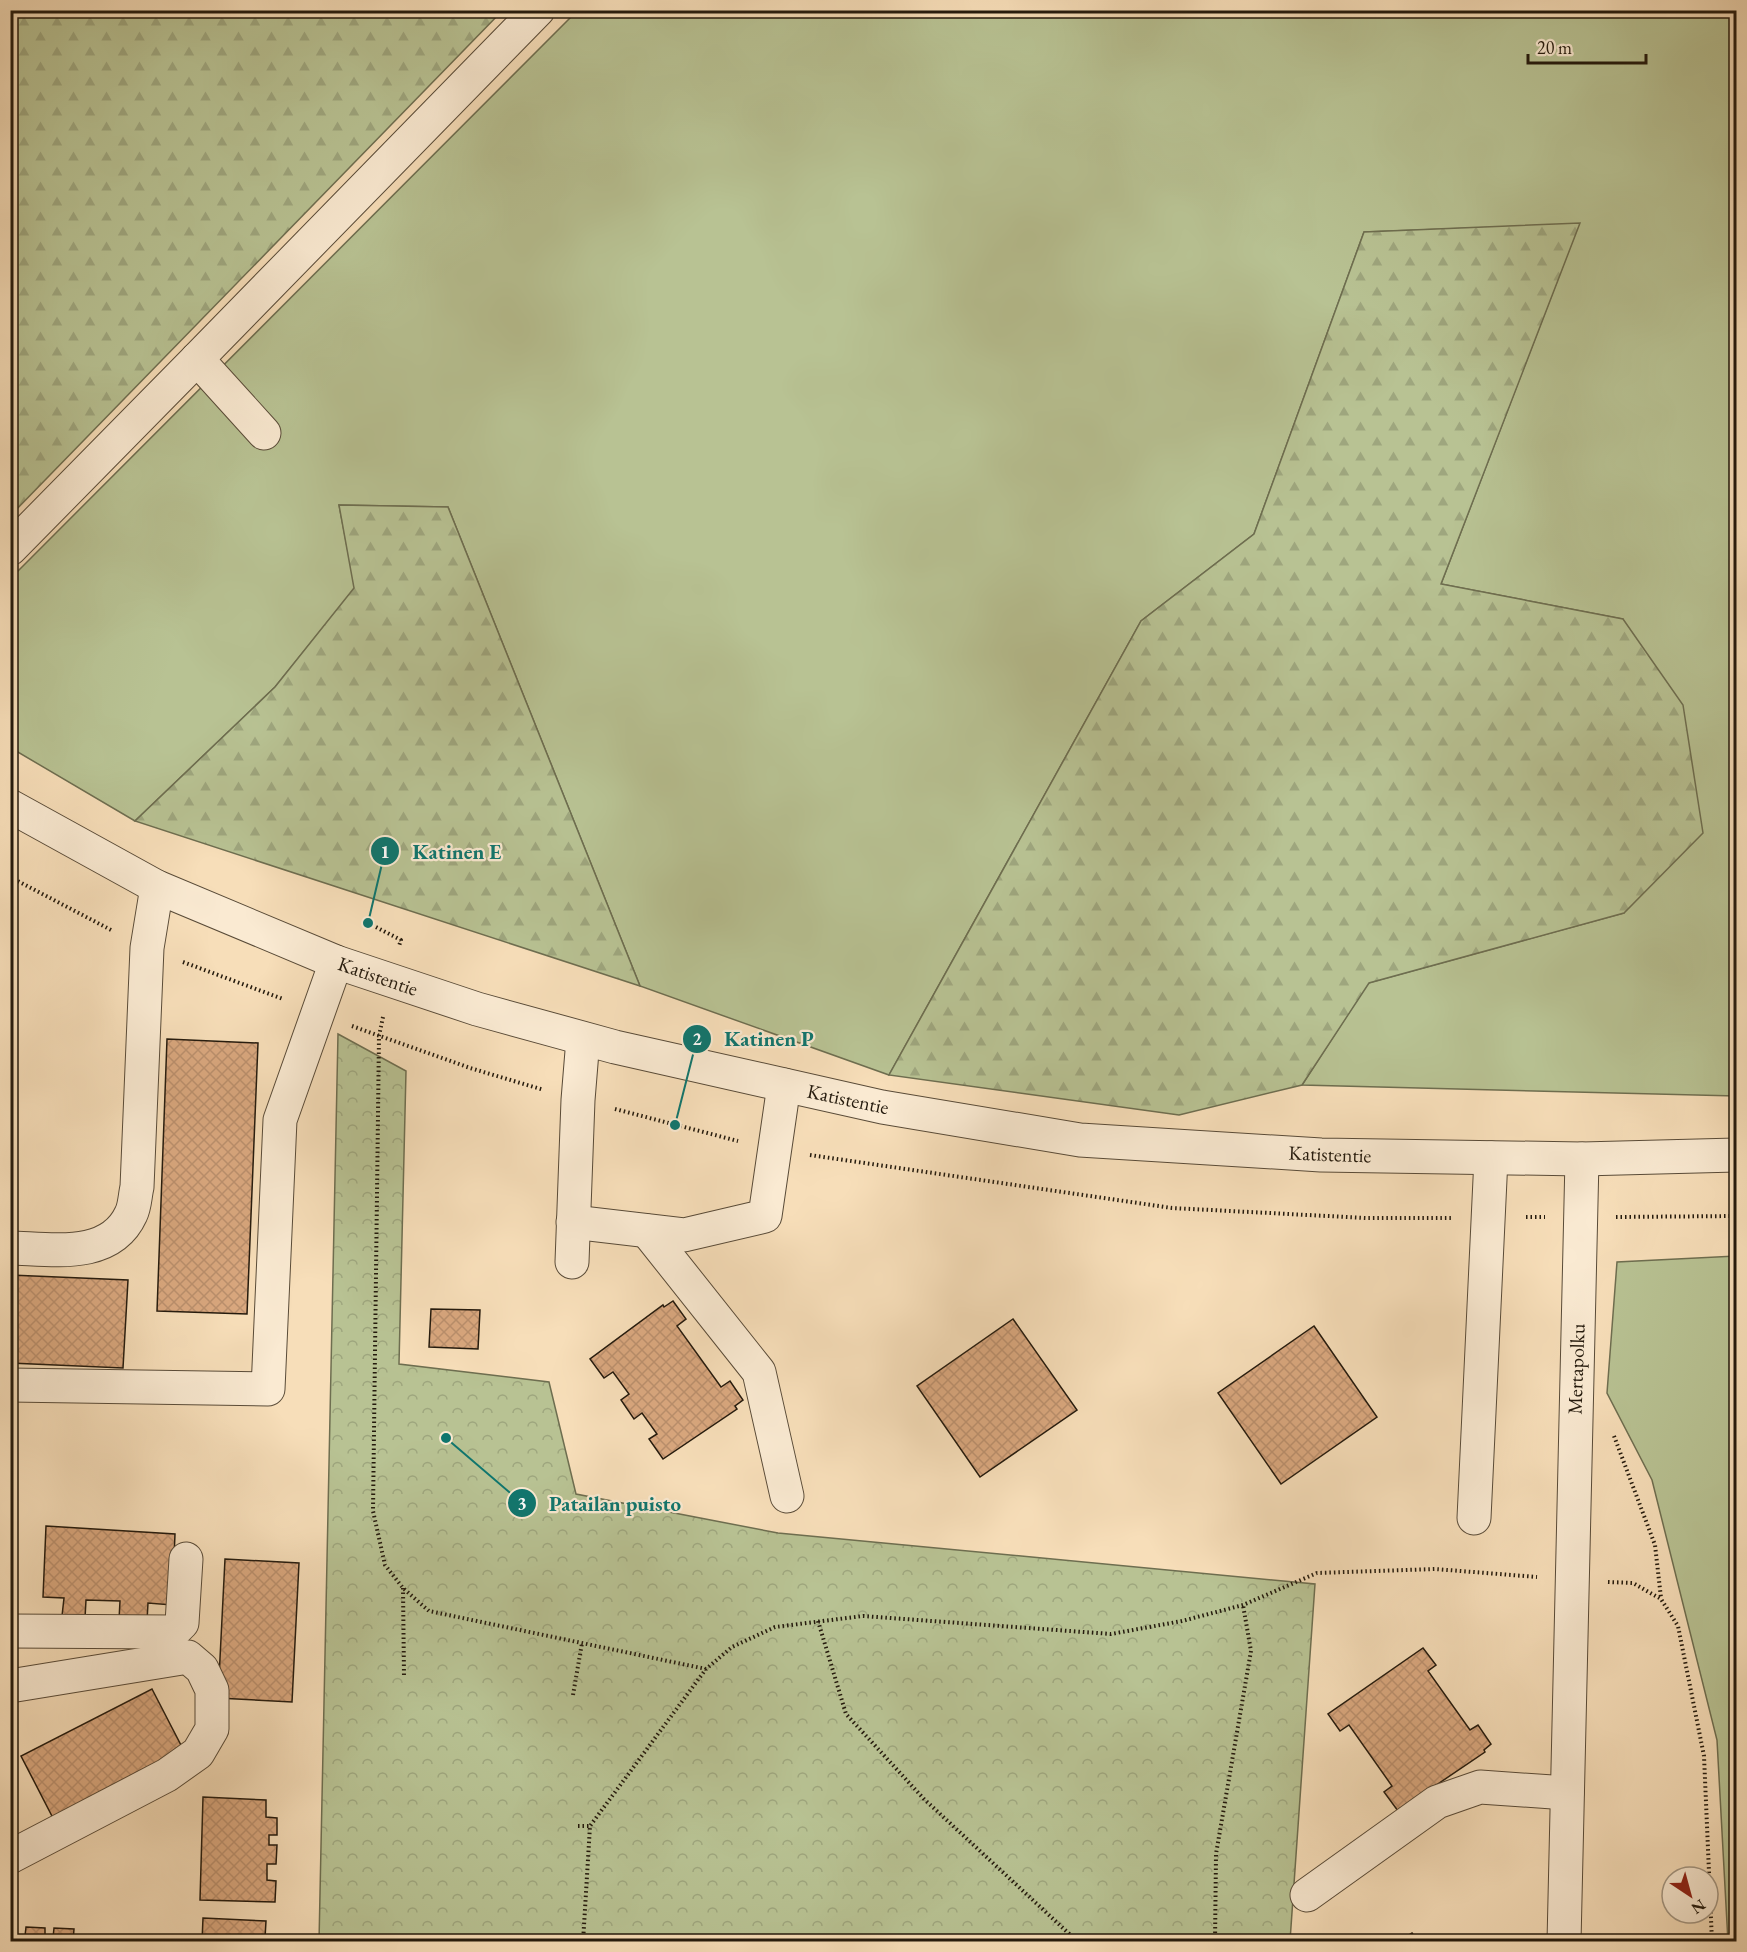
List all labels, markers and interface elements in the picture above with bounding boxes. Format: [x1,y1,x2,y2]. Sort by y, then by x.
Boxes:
scale bar [1528,27,1646,65]
text: 20 m [1537,36,1572,59]
callout: Katinen E [370,832,513,871]
text: Katinen E [413,838,501,865]
text: 1 [380,840,390,863]
street label: Katistentie [335,950,422,1002]
callout: Katinen P [682,1019,826,1058]
text: Katinen P [724,1025,814,1052]
text: 2 [692,1027,702,1050]
street label: Katistentie [805,1078,891,1120]
street label: Katistentie [1288,1140,1372,1168]
street label: Mertapolku [1561,1323,1591,1415]
callout: Patailan puisto [507,1484,693,1523]
text: Patailan puisto [549,1490,681,1517]
text: 3 [517,1492,527,1515]
north arrow [1660,1865,1720,1925]
text: N [1687,1894,1710,1919]

